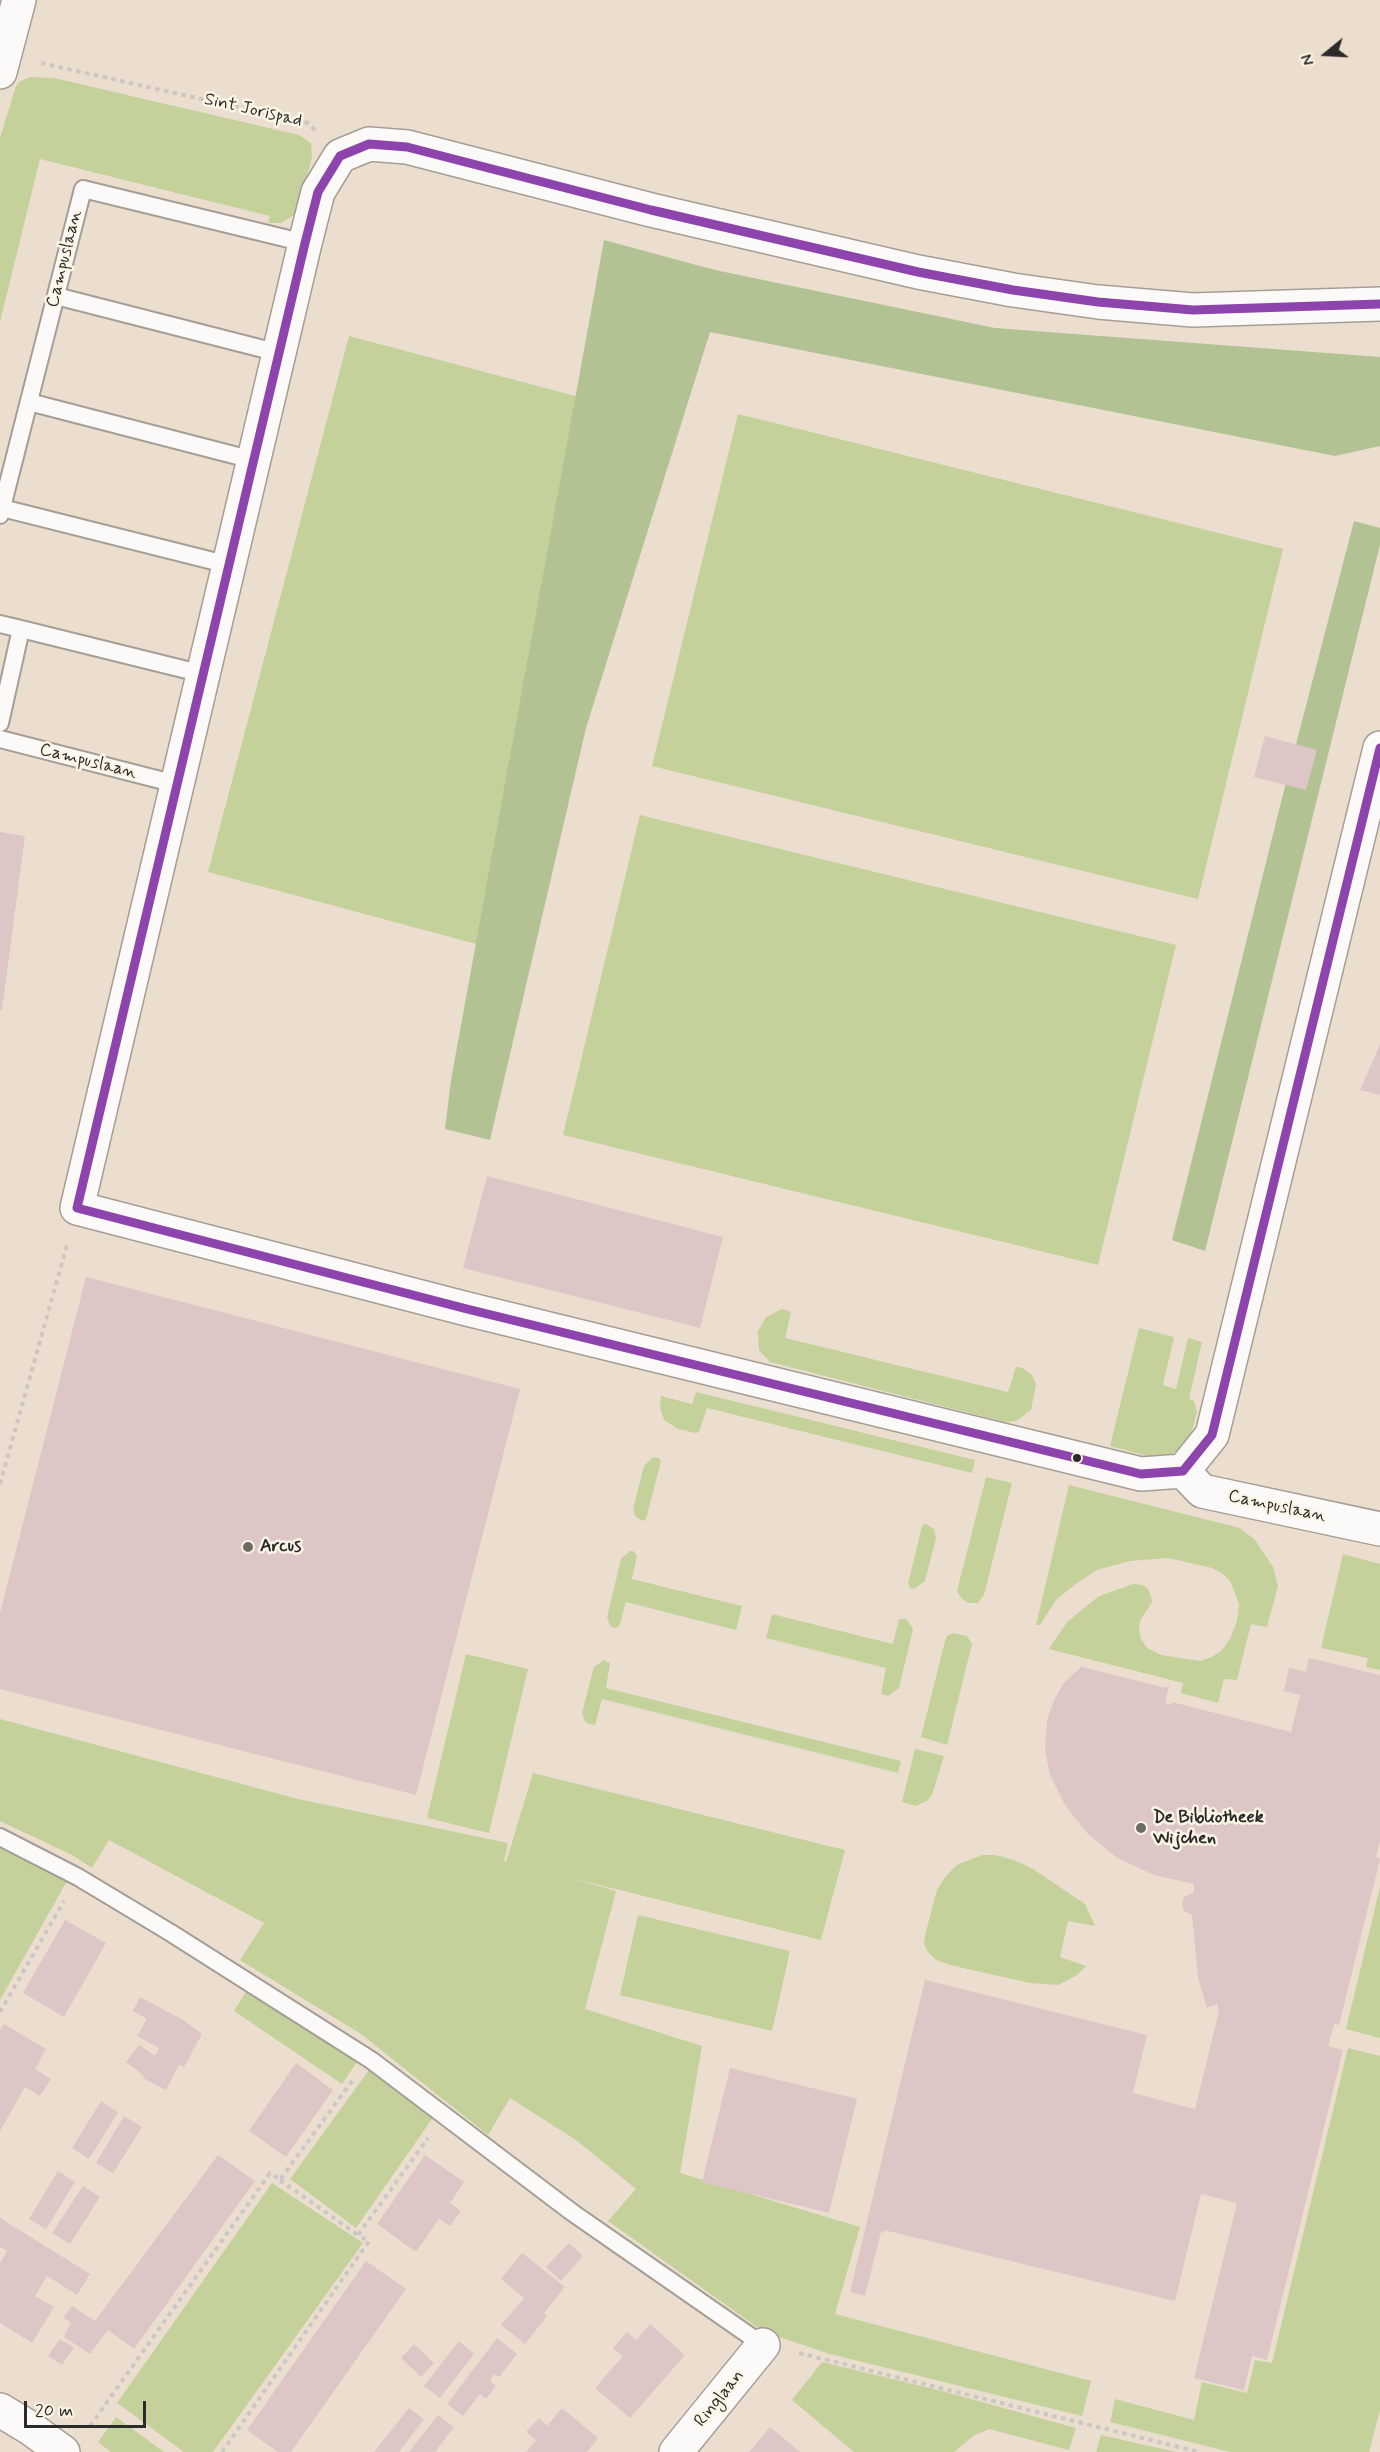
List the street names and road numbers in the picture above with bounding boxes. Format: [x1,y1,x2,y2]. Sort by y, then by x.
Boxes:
street label: Sint Jorispad [202,89,304,133]
street label: Campuslaan [42,208,88,310]
street label: Campuslaan [37,739,139,785]
street label: Campuslaan [1226,1486,1328,1528]
street label: Ringlaan [690,2366,750,2432]

